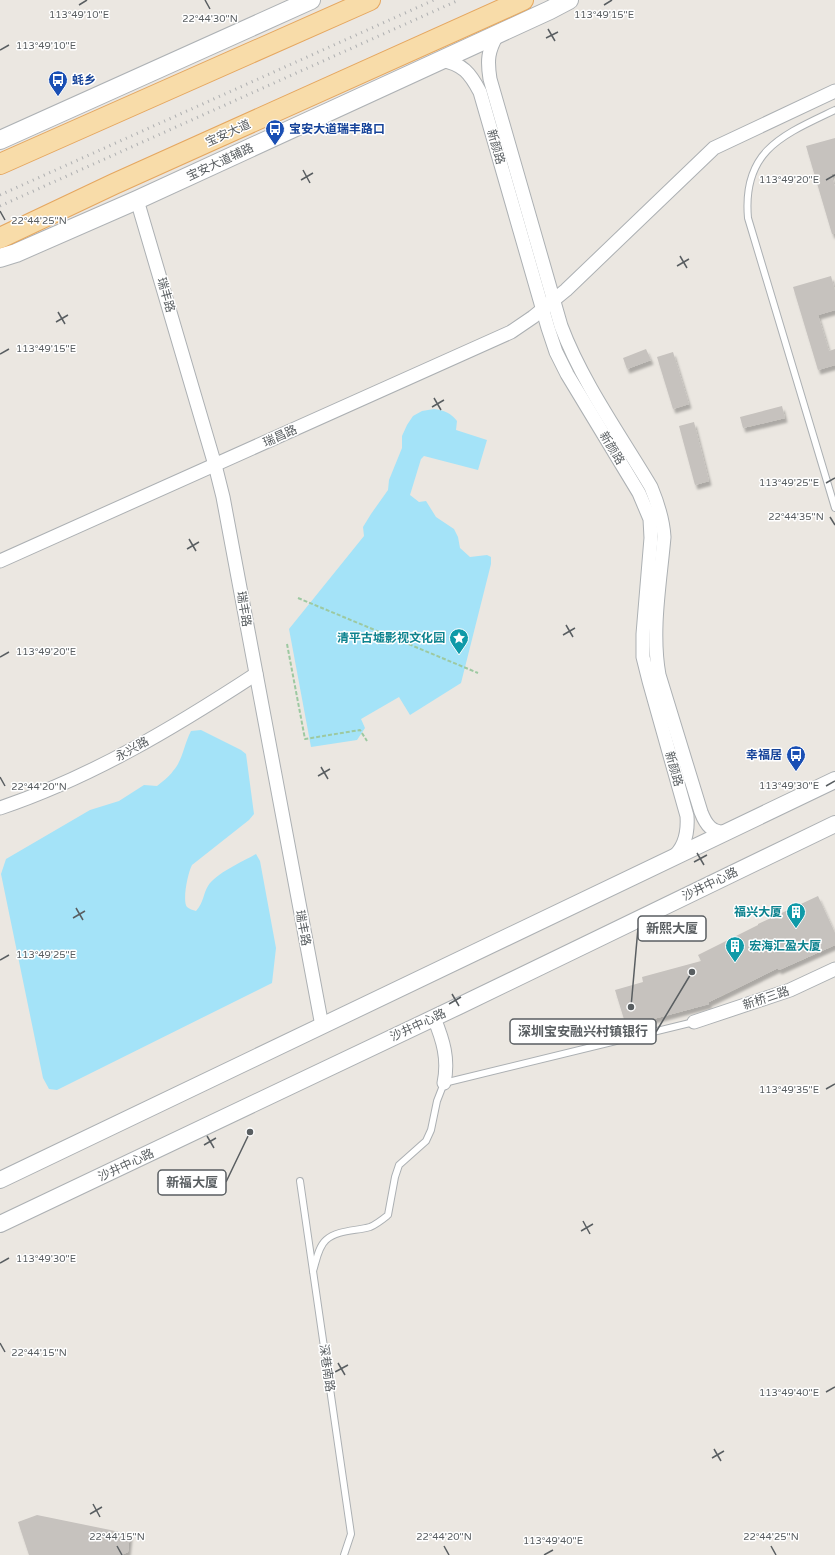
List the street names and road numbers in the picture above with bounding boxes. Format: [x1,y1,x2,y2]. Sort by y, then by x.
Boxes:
street label: 宝安大道 [203,117,253,149]
street label: 新颜路 [484,128,508,166]
street label: 宝安大道辅路 [184,140,256,184]
street label: 瑞丰路 [154,276,178,314]
street label: 瑞昌路 [261,422,299,450]
street label: 新颜路 [597,429,627,467]
street label: 瑞丰路 [234,590,254,628]
street label: 永兴路 [113,734,151,764]
street label: 新颜路 [662,750,686,788]
street label: 沙井中心路 [680,865,740,903]
street label: 瑞丰路 [293,909,313,947]
street label: 新桥三路 [741,984,791,1012]
street label: 沙井中心路 [388,1006,448,1044]
street label: 沙井中心路 [96,1146,156,1184]
street label: 深巷南路 [317,1343,337,1393]

